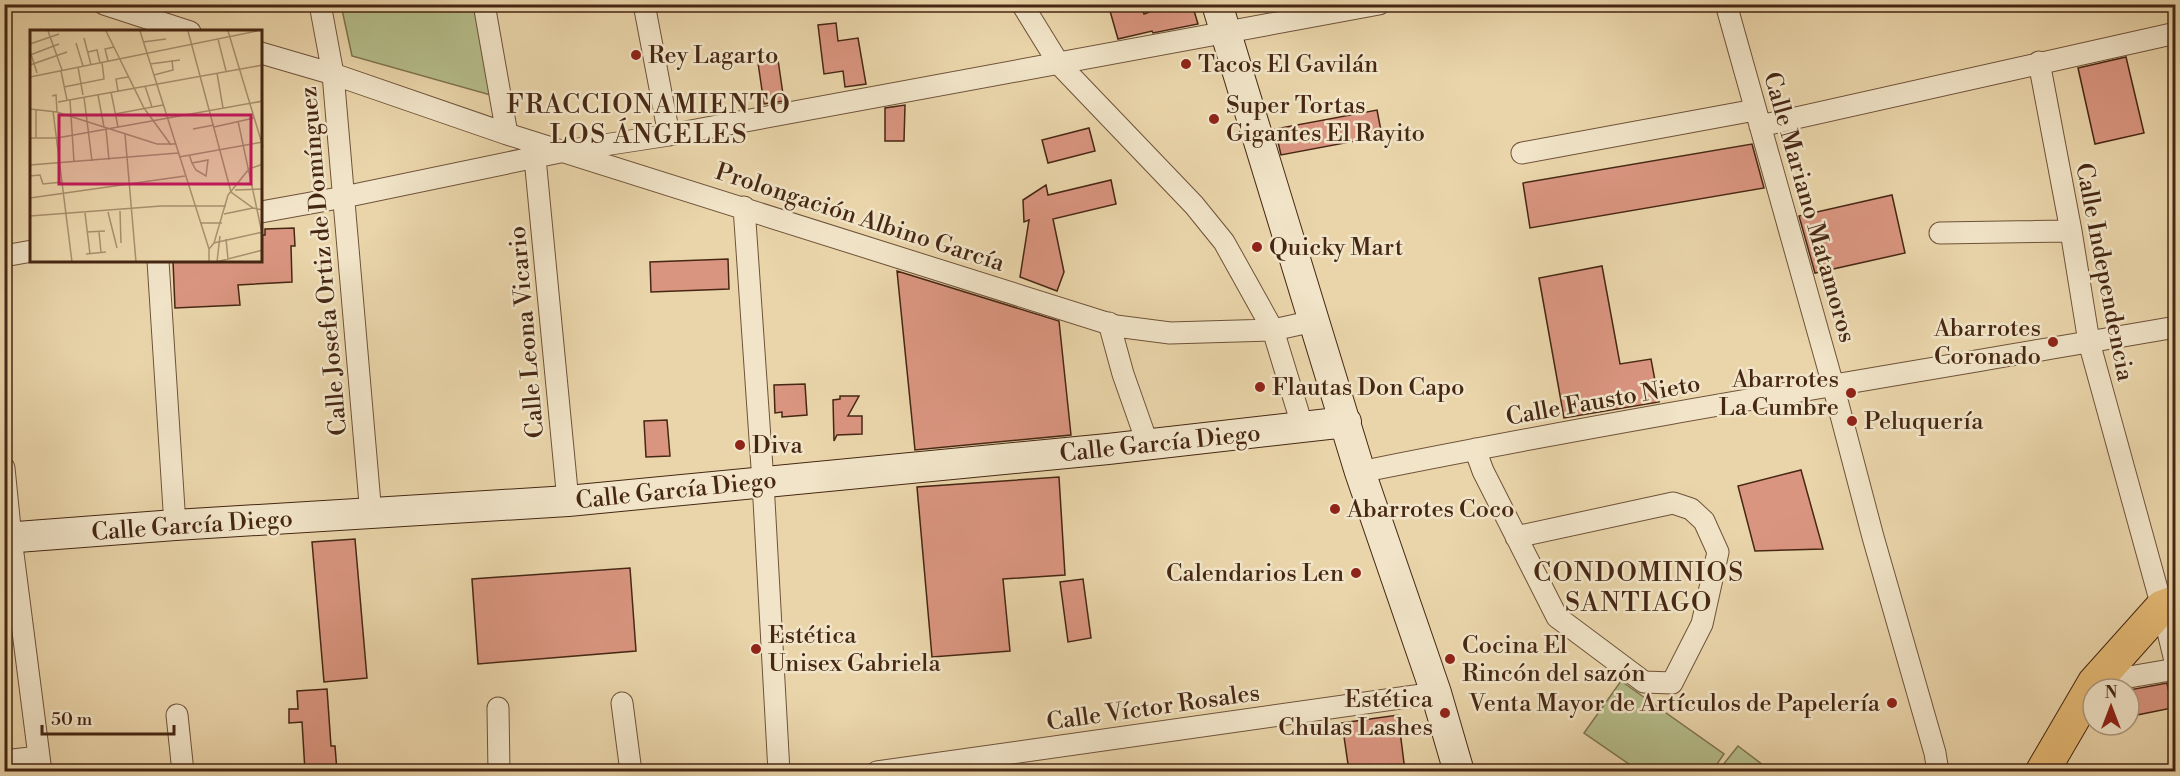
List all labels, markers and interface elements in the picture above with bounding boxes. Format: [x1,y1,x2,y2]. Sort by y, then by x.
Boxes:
inset map [30,30,262,262]
place label: Rey Lagarto [648,41,778,71]
marker: Rey Lagarto [629,48,643,62]
place label: Tacos El Gavilán [1198,50,1378,80]
marker: Tacos El Gavilán [1179,57,1193,71]
street label: Calle Mariano Matamoros [1756,69,1862,346]
street label: Calle Josefa Ortiz de Domínguez [294,85,354,437]
district label: FRACCIONAMIENTO LOS ÁNGELES [507,89,791,151]
place label: Super Tortas Gigantes El Rayito [1226,91,1425,149]
marker: Super Tortas Gigantes El Rayito [1207,112,1221,126]
street label: Prolongación Albino García [711,157,1009,279]
street label: Calle Independencia [2068,161,2140,385]
street label: Calle Leona Vicario [503,224,551,439]
place label: Quicky Mart [1269,233,1404,263]
marker: Quicky Mart [1250,240,1264,254]
place label: Abarrotes Coronado [1933,314,2041,372]
marker: Abarrotes Coronado [2046,335,2060,349]
place label: Abarrotes La Cumbre [1719,365,1839,423]
street label: Calle Fausto Nieto [1504,369,1703,433]
place label: Flautas Don Capo [1272,373,1465,403]
marker: Flautas Don Capo [1253,380,1267,394]
marker: Abarrotes La Cumbre [1844,386,1858,400]
place label: Peluquería [1864,407,1984,437]
marker: Peluquería [1845,414,1859,428]
street label: Calle García Diego [1058,419,1262,469]
place label: Diva [752,431,803,461]
marker: Diva [733,438,747,452]
street label: Calle García Diego [574,466,778,516]
place label: Abarrotes Coco [1346,495,1515,525]
marker: Abarrotes Coco [1328,502,1342,516]
street label: Calle García Diego [90,504,294,548]
district label: CONDOMINIOS SANTIAGO [1533,557,1745,619]
place label: Calendarios Len [1166,559,1344,589]
marker: Calendarios Len [1349,566,1363,580]
place label: Estética Unisex Gabriela [768,621,941,679]
place label: Cocina El Rincón del sazón [1462,631,1645,689]
marker: Estética Unisex Gabriela [749,642,763,656]
marker: Cocina El Rincón del sazón [1443,652,1457,666]
north arrow [2081,677,2141,737]
street label: Calle Víctor Rosales [1045,678,1262,738]
text: N [2105,683,2118,703]
place label: Estética Chulas Lashes [1278,685,1434,743]
place label: Venta Mayor de Artículos de Papelería [1468,689,1881,719]
marker: Venta Mayor de Artículos de Papelería [1885,696,1899,710]
scale bar [42,698,174,736]
marker: Estética Chulas Lashes [1438,706,1452,720]
text: 50 m [51,708,93,731]

